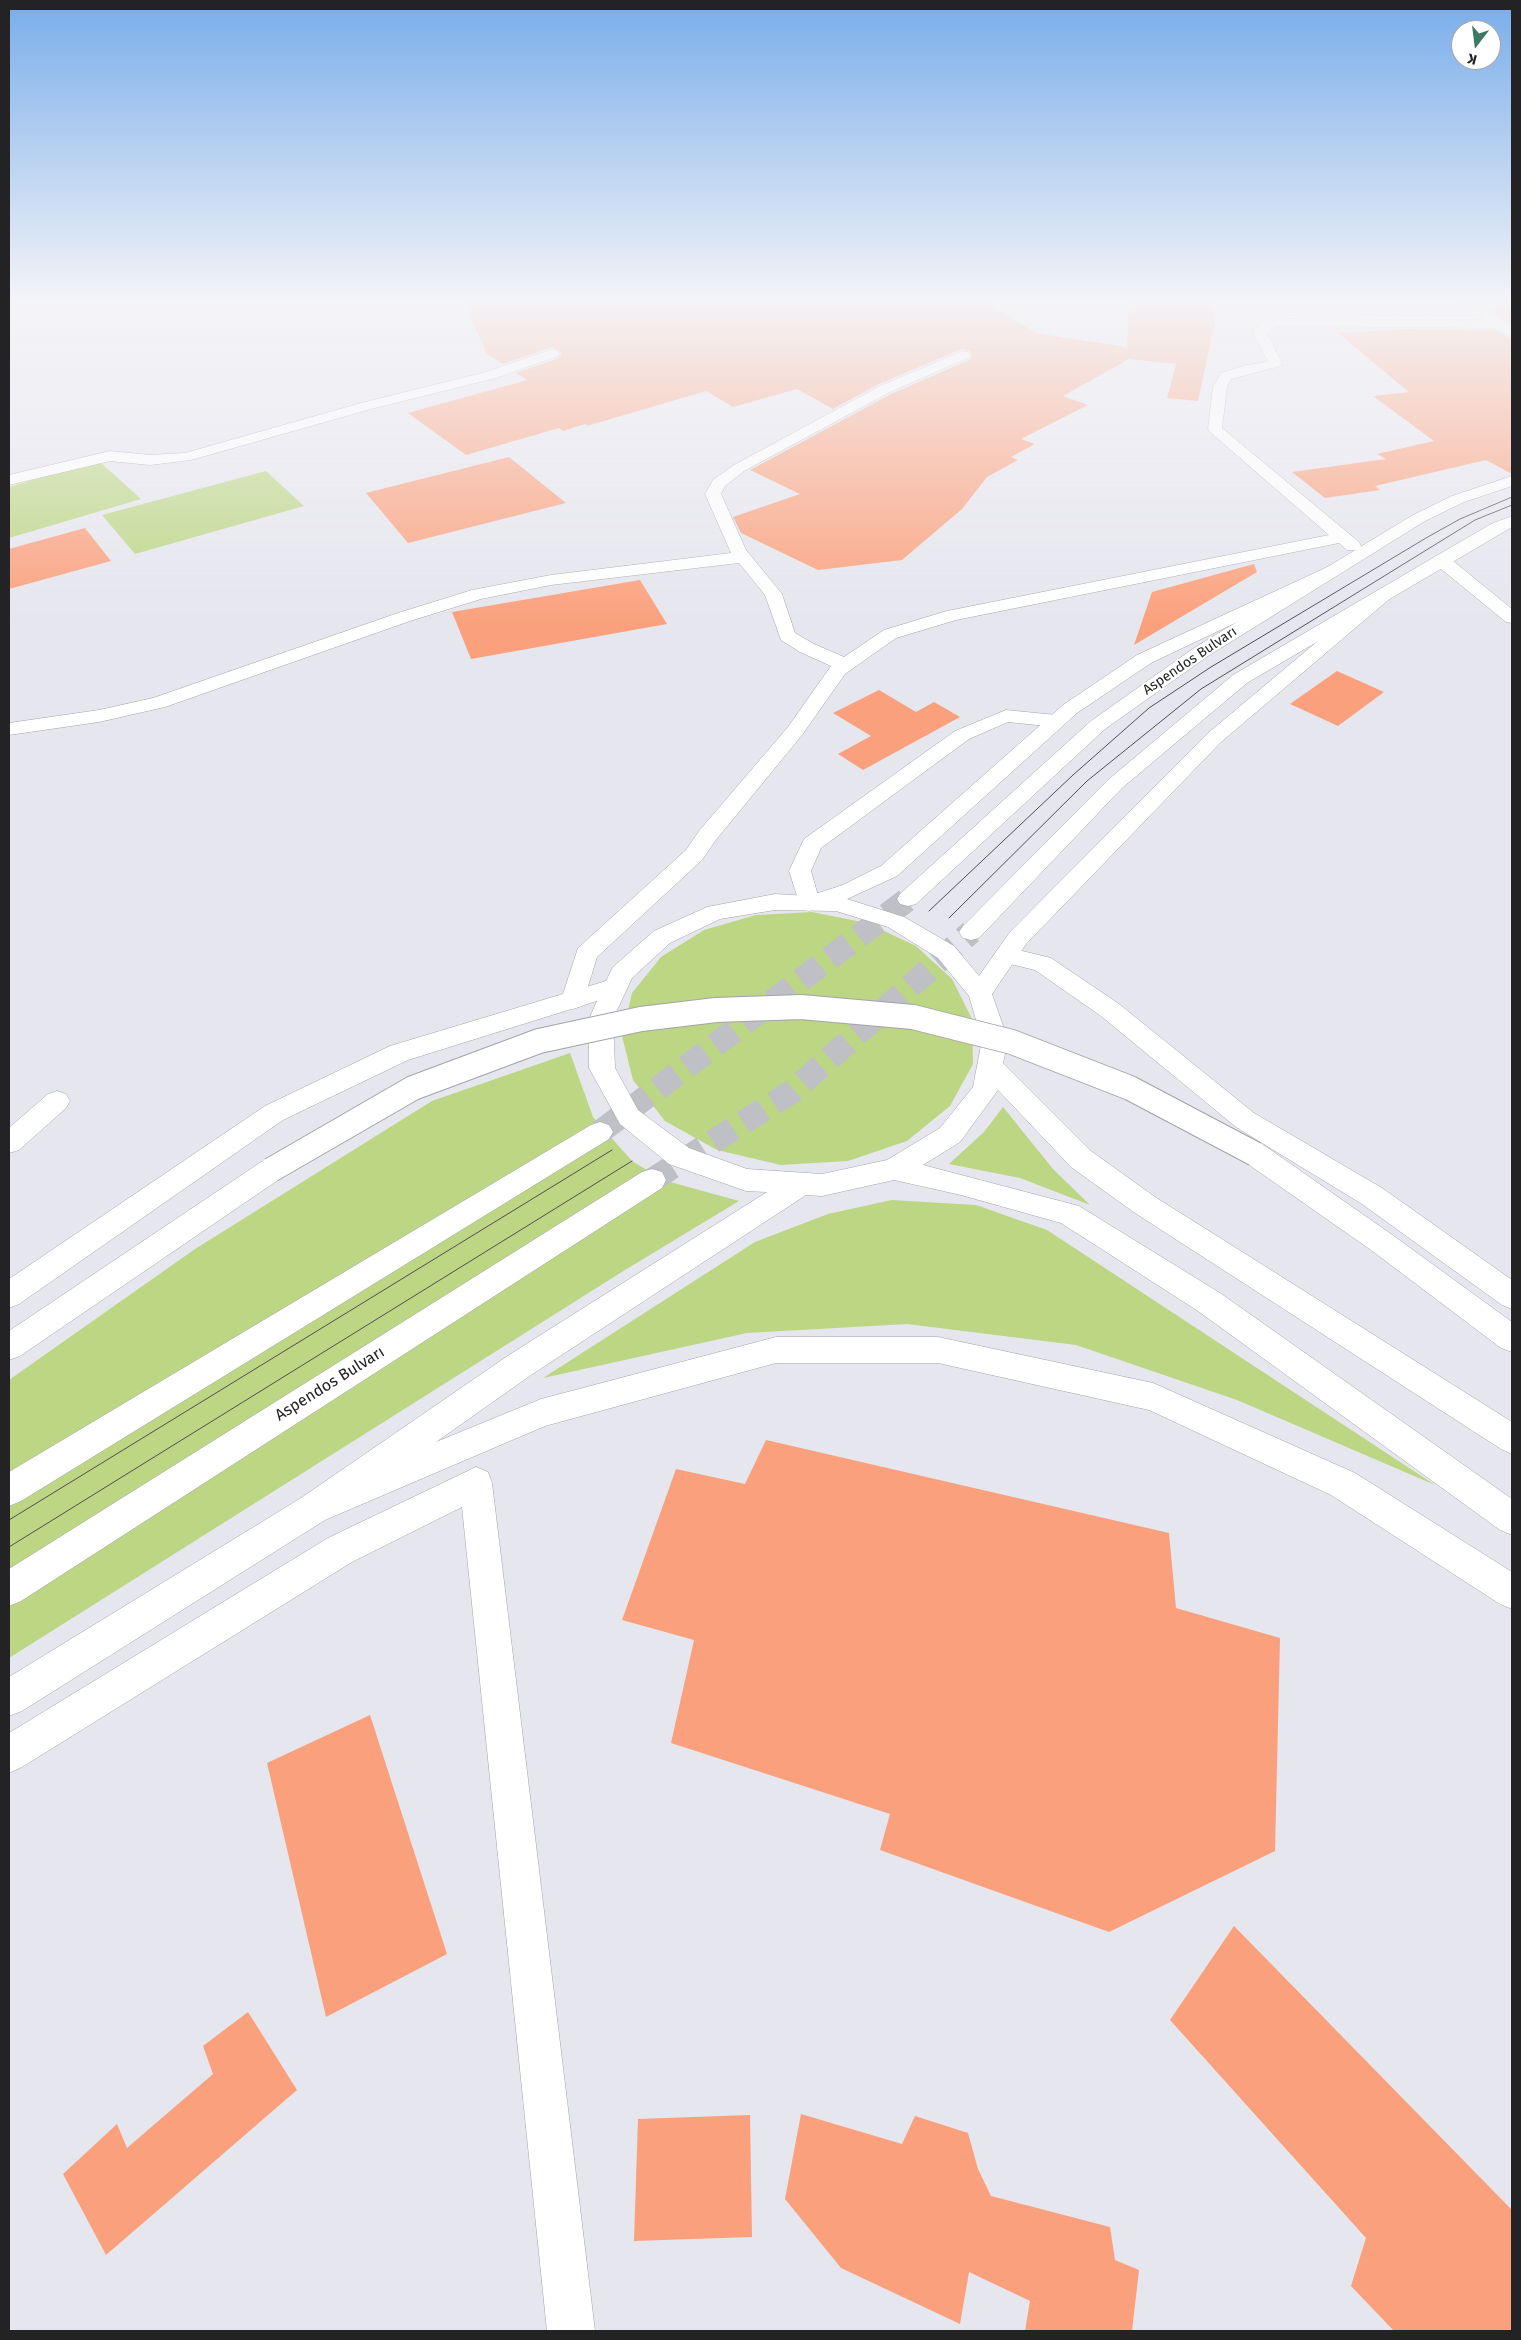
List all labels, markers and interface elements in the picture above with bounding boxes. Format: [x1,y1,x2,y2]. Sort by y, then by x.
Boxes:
north arrow [1451,20,1501,70]
text: K [1466,50,1479,68]
street label: Aspendos Bulvarı [1140,623,1240,699]
street label: Aspendos Bulvarı [272,1343,388,1425]

